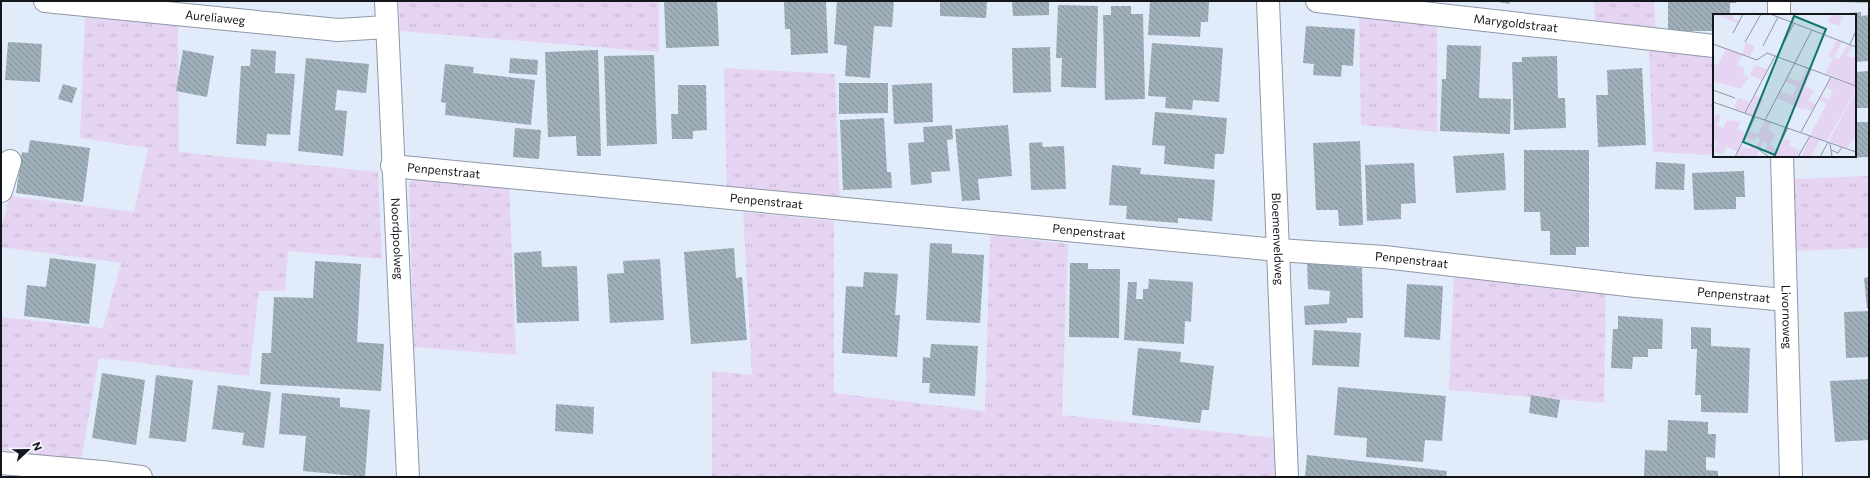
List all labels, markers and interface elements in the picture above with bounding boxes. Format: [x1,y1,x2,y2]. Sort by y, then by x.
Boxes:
street label: Aureliaweg [185,7,246,27]
street label: Marygoldstraat [1473,11,1559,34]
inset map [1713,14,1856,157]
street label: Penpenstraat [407,159,481,180]
street label: Penpenstraat [729,190,804,211]
street label: Bloemenveldweg [1270,192,1287,286]
street label: Noordpoolweg [389,198,407,280]
street label: Penpenstraat [1052,221,1126,242]
street label: Penpenstraat [1375,248,1449,270]
street label: Penpenstraat [1697,284,1771,305]
street label: Livornoweg [1780,285,1795,350]
north arrow [8,430,48,470]
text: N [30,440,45,452]

